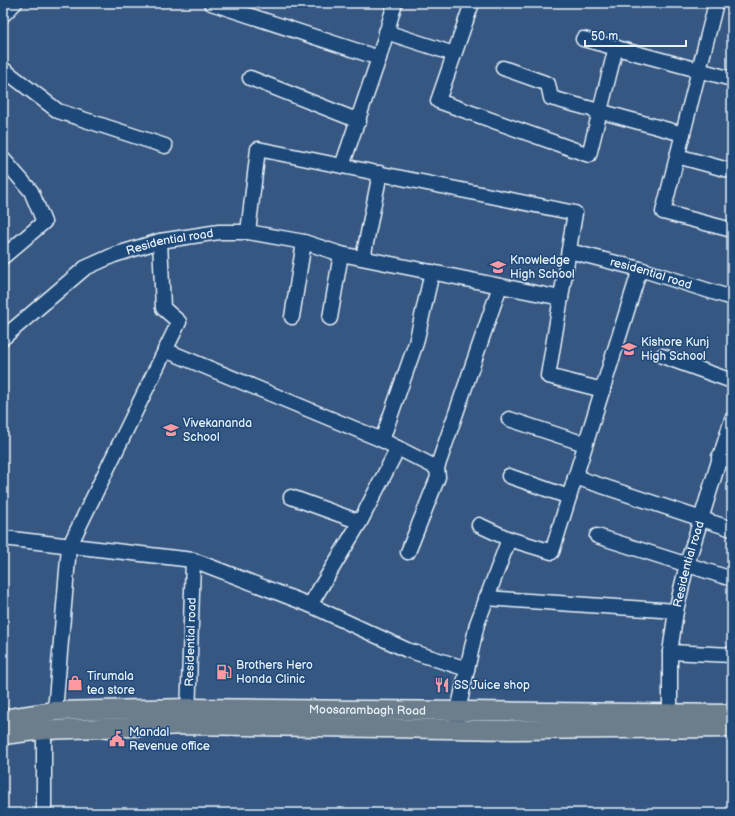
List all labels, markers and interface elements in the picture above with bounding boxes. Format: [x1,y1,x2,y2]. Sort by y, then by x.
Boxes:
scale bar [585,22,686,48]
text: 50 m [591,29,618,44]
street label: Residential road [124,226,215,259]
place label: Knowledge High School [510,253,575,282]
street label: residential road [608,255,694,293]
school or university icon: Knowledge High School [489,258,507,276]
place label: Kishore Kunj High School [641,335,709,364]
school or university icon: Kishore Kunj High School [620,340,638,358]
place label: Vivekananda School [183,416,252,445]
school or university icon: Vivekananda School [162,421,180,439]
street label: Residential road [670,519,708,609]
street label: Residential road [182,597,200,687]
place label: Brothers Hero Honda Clinic [236,658,313,687]
fuel station icon: Brothers Hero Honda Clinic [215,663,233,681]
place label: Tirumala tea store [87,669,135,698]
shop icon: Tirumala tea store [66,674,84,692]
restaurant icon: SS Juice shop [433,676,451,694]
place label: SS Juice shop [454,678,530,693]
street label: Moosarambagh Road [309,702,426,719]
place label: Mandal Revenue office [129,725,210,754]
public building icon: Mandal Revenue office [108,730,126,748]

